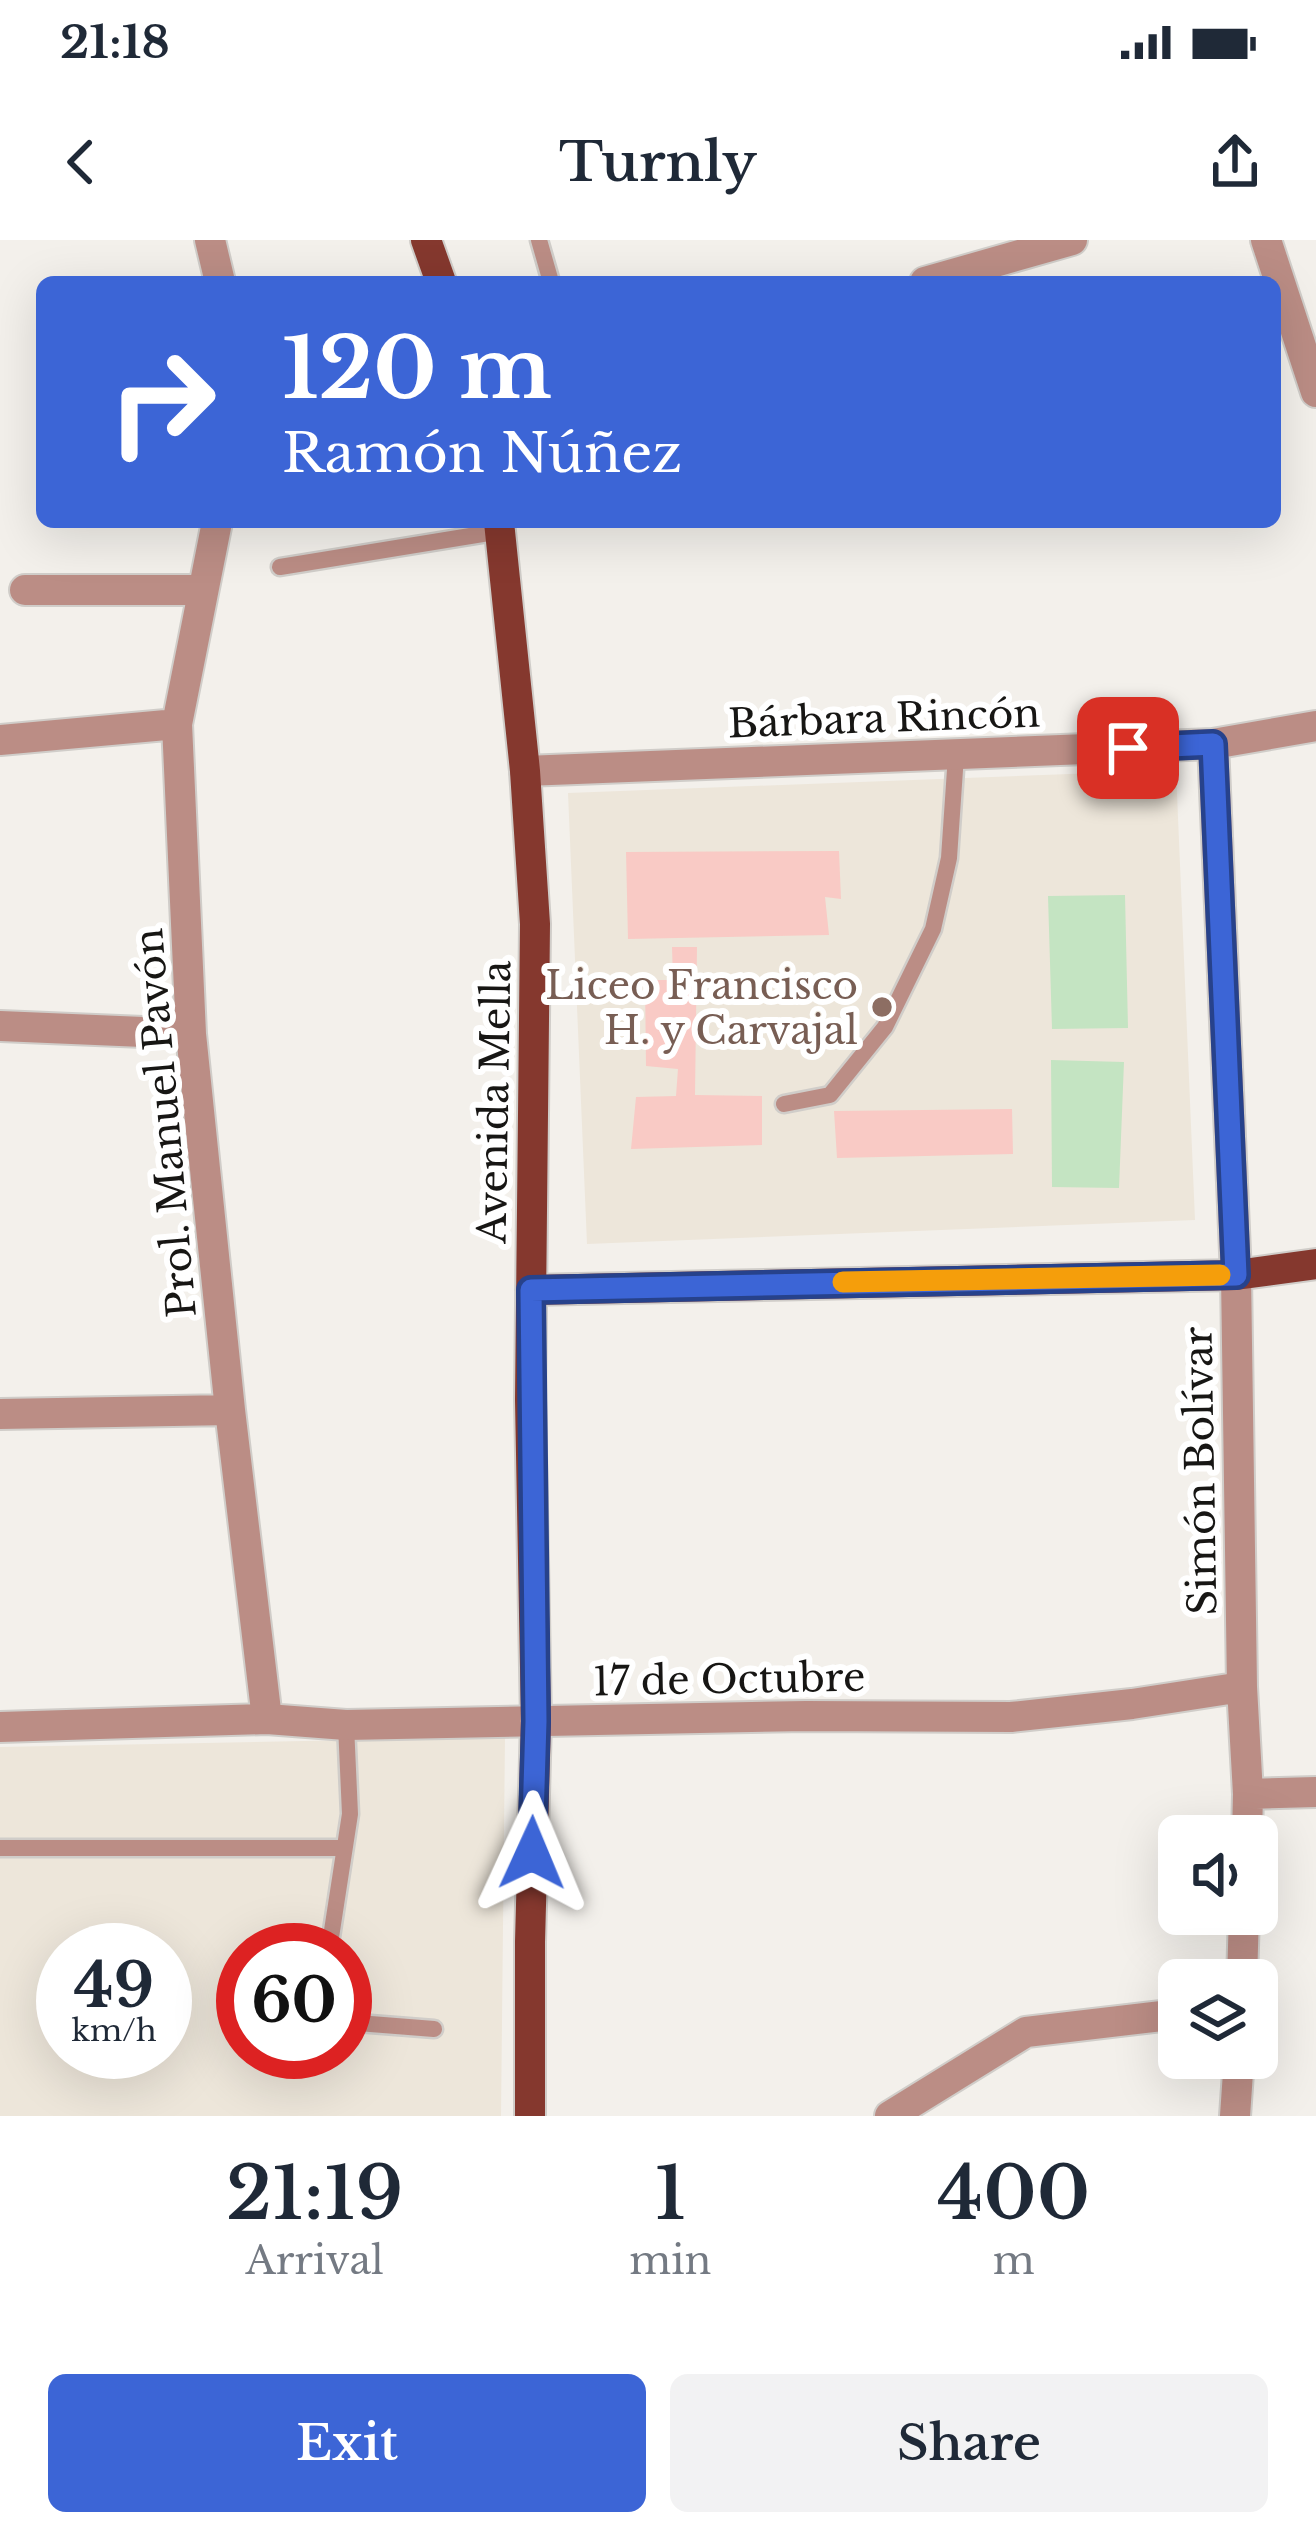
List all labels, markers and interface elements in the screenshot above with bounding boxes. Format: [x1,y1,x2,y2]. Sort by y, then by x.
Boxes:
text: 21:18 [60,14,170,70]
icon: back [48,129,114,195]
text: Turnly [559,129,757,196]
icon: share [1202,129,1268,195]
text: 120 m [282,317,552,421]
icon: right [84,324,240,480]
text: Ramón Núñez [282,420,682,487]
street label: Bárbara Rincón [727,689,1041,748]
pin [1077,697,1179,799]
icon: arrive [1095,715,1161,781]
street label: Prol. Manuel Pavón [124,926,207,1320]
street label: Avenida Mella [468,960,521,1245]
place label: Liceo Francisco H. y Carvajal [545,961,858,1055]
marker: Liceo Francisco H. y Carvajal [869,994,895,1020]
street label: Simón Bolívar [1173,1326,1228,1616]
street label: 17 de Octubre [592,1653,866,1706]
position arrow [469,1790,595,1916]
map controls [1158,1815,1278,2079]
button: sound [1158,1815,1278,1935]
speed limit sign: 60 [216,1923,372,2079]
text: 49 [74,1949,154,2023]
button: layers [1158,1959,1278,2079]
text: km/h [71,2012,157,2049]
text: 21:19 [226,2149,403,2238]
text: 1 [655,2149,686,2238]
text: 400 [937,2149,1090,2238]
text: Arrival [246,2236,384,2285]
text: min [629,2236,711,2285]
text: m [993,2236,1035,2285]
button: Exit [48,2374,646,2512]
button: Share [670,2374,1268,2512]

